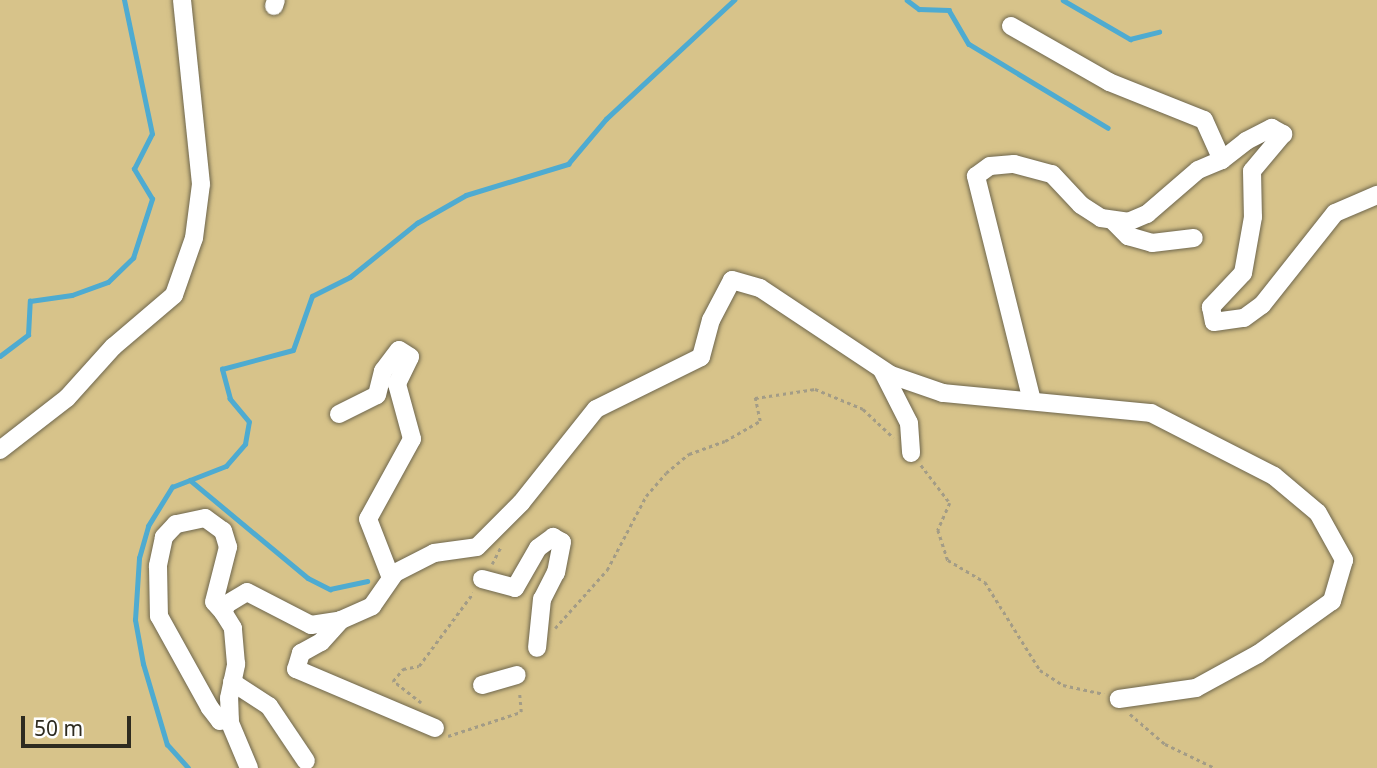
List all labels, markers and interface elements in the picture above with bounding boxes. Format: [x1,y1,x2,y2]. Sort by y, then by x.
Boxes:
scale bar [24,702,135,746]
text: 50 m [34,714,83,742]

